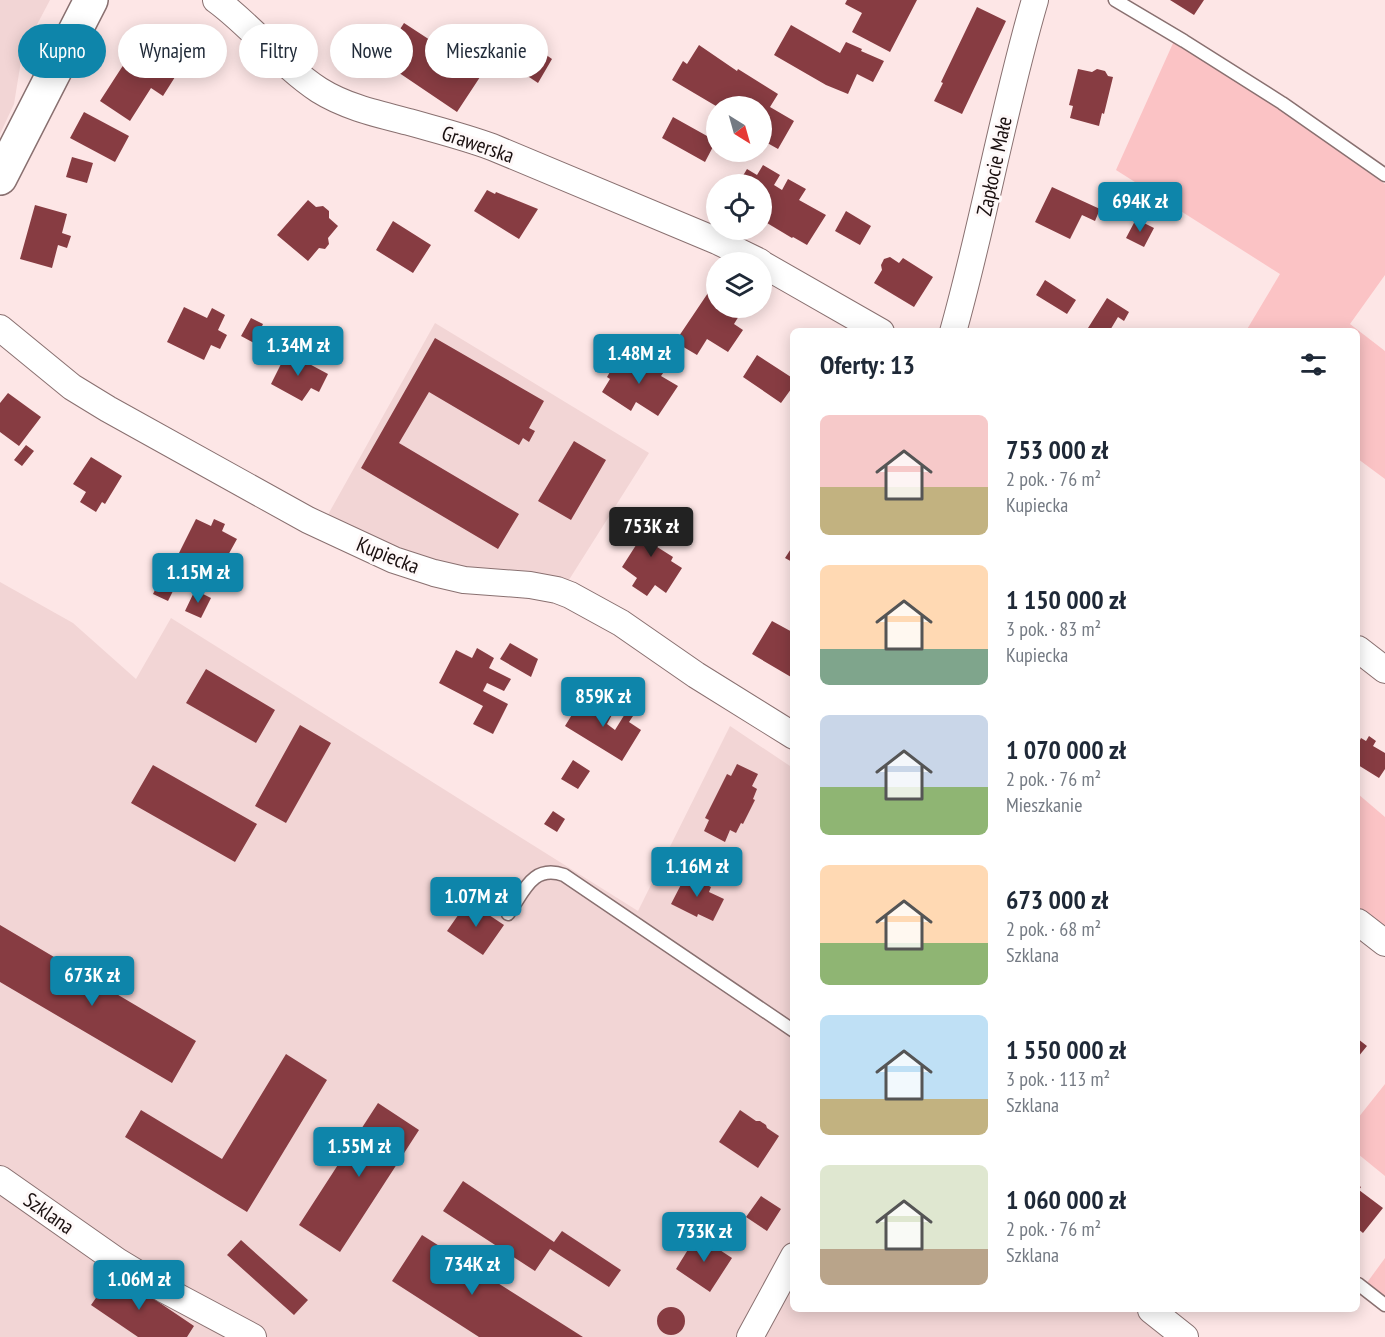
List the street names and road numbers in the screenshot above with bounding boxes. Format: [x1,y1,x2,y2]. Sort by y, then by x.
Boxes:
street label: Zapłocie Małe [970,114,1018,218]
street label: Grawerska [438,119,518,169]
street label: Kupiecka [353,530,423,580]
street label: Szklana [18,1186,80,1240]

